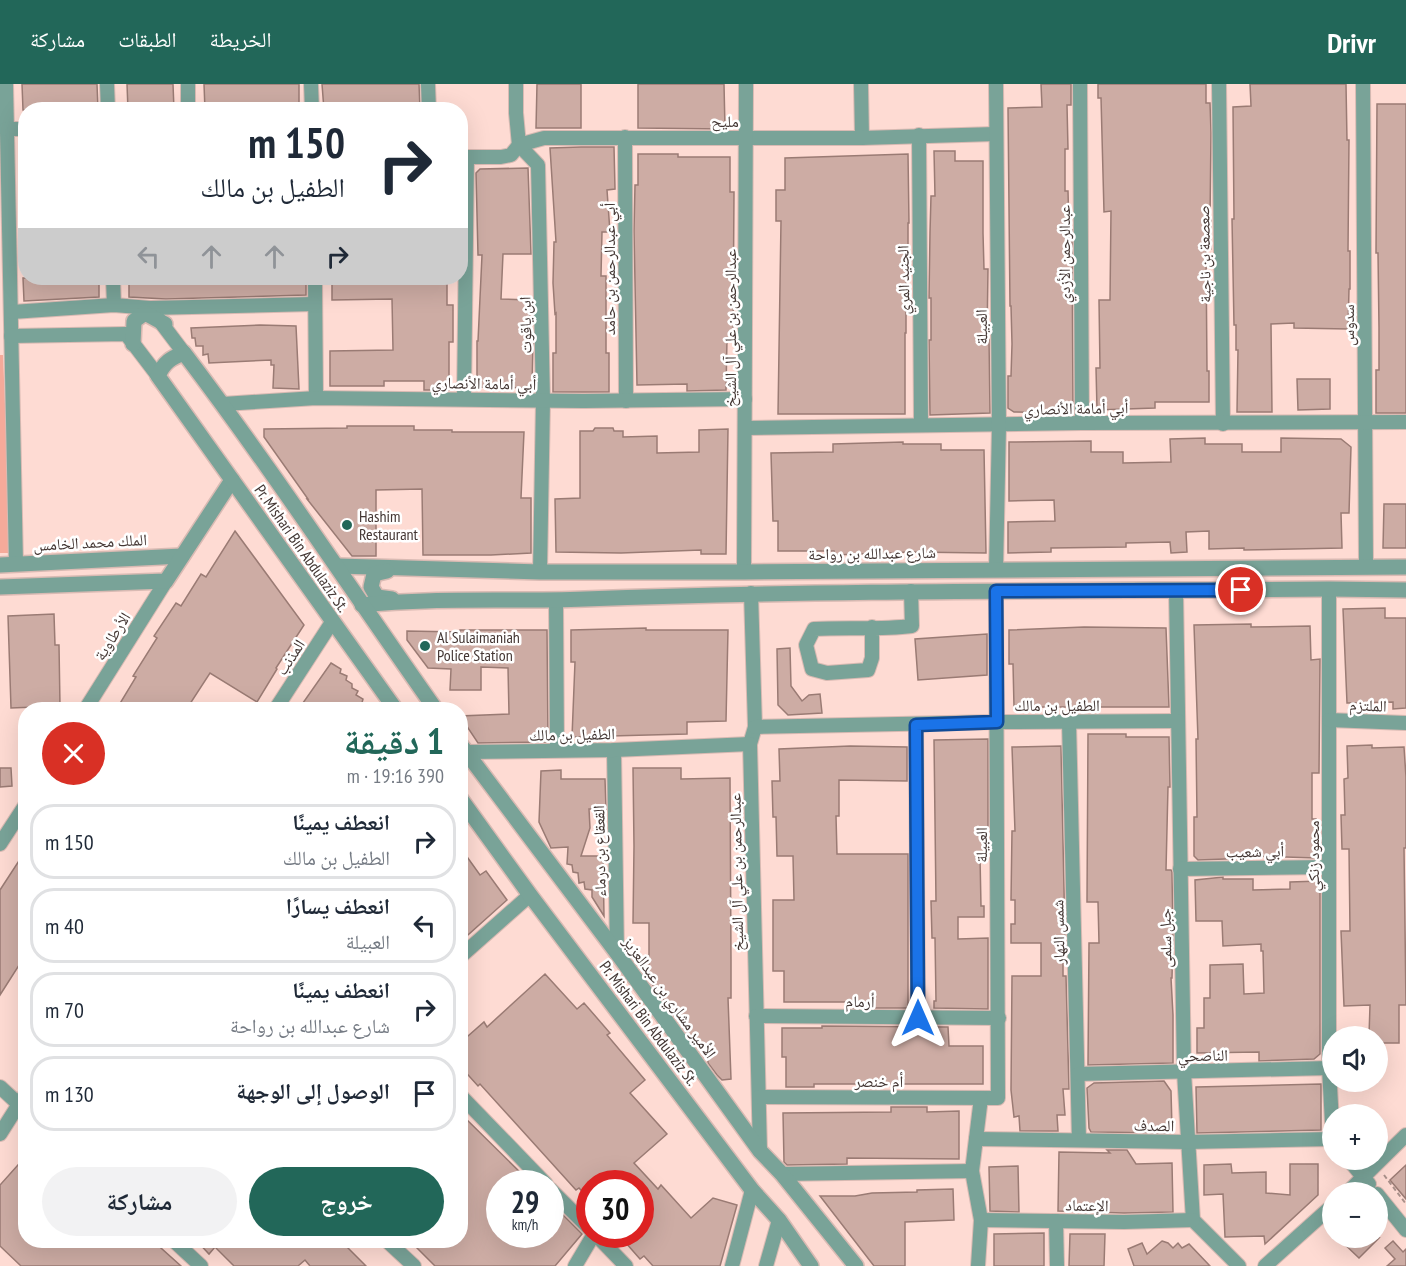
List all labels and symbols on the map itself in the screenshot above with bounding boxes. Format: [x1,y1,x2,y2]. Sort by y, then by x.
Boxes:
street label: مليح [711,111,739,132]
street label: أبي عبدالرحمن بن حامد [599,203,622,335]
street label: عبدالرحمن الأزدي [1054,205,1077,303]
street label: صعصعة بن ناجية [1193,205,1216,303]
street label: الجنيد المري [892,245,917,315]
street label: عبدالرحمن بن علي آل الشيخ [720,249,743,407]
street label: ابن ياقوت [515,296,536,354]
street label: سدوس [1338,304,1359,346]
street label: العبيلة [971,309,991,345]
street label: أبي أمامة الأنصاري [431,372,537,397]
street label: أبي أمامة الأنصاري [1023,397,1129,422]
street label: Pr. Mishari Bin Abdulaziz St. [251,480,354,616]
place label: Hashim Restaurant [359,506,419,544]
marker: Hashim Restaurant [340,518,354,532]
street label: الملك محمد الخامس [33,529,147,556]
street label: شارع عبدالله بن رواحة [808,542,936,565]
pin [1215,564,1266,615]
street label: الأرطاوية [89,608,135,664]
place label: Al Sulaimaniah Police Station [437,627,520,665]
street label: المذنب [271,635,309,679]
marker: Al Sulaimaniah Police Station [418,639,432,653]
street label: الملتزم [1349,694,1387,717]
street label: الطفيل بن مالك [1014,695,1100,716]
street label: الطفيل بن مالك [529,723,615,746]
street label: عبدالرحمن بن علي آل الشيخ [725,793,750,951]
street label: القعقاع بن درماء [588,805,611,897]
street label: محمود زنكي [1303,821,1326,891]
street label: العبيلة [971,827,991,863]
street label: أبي شعيب [1226,840,1285,865]
street label: شمس النهار [1047,899,1070,966]
street label: جبل سلمى [1154,908,1177,968]
street label: الأمير مشاري بن عبدالعزيز [616,931,721,1064]
street label: Pr. Mishari Bin Abdulaziz St. [596,957,702,1089]
position arrow [886,986,950,1050]
street label: أرمام [845,991,875,1012]
street label: الناصحي [1178,1045,1228,1068]
street label: أم خنصر [854,1071,903,1092]
street label: الصدف [1133,1115,1175,1135]
speed limit sign: 30 [576,1170,654,1248]
street label: الإعتماد [1065,1195,1109,1215]

